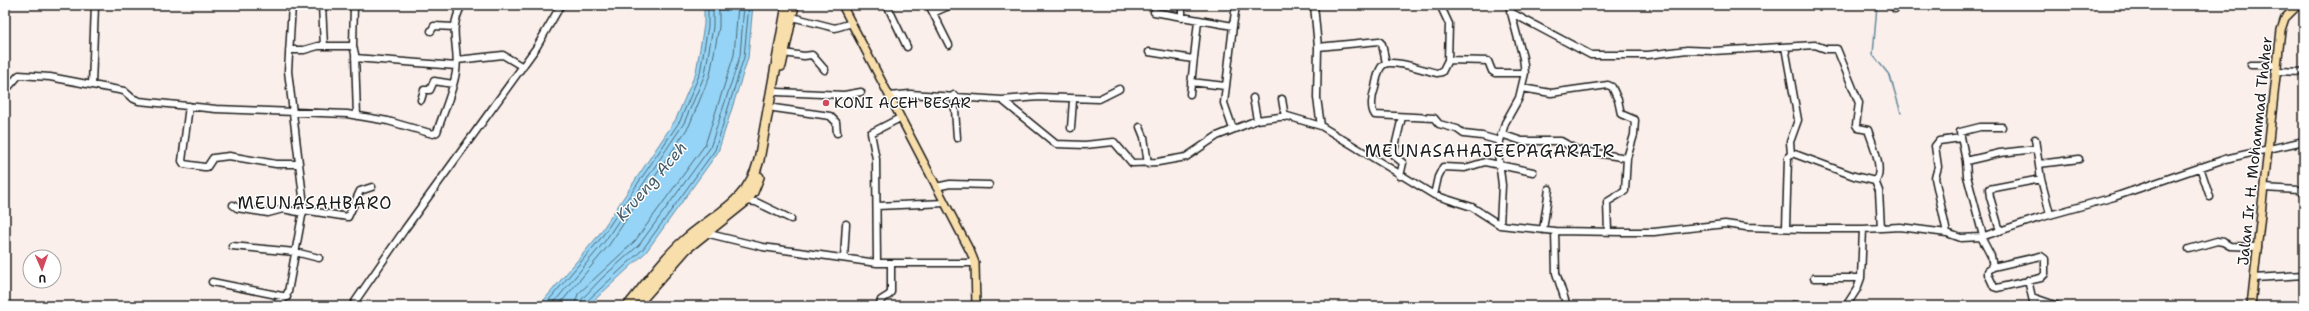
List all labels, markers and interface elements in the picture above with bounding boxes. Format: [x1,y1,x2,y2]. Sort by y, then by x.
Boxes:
street label: Jalan Ir. H. Mohammad Thaher [2233,35,2277,267]
place label: KONI ACEH BESAR [834,93,971,113]
marker: KONI ACEH BESAR [821,98,831,108]
water label: Krueng Aceh [611,137,692,226]
district label: MEUNASAHAJEEPAGARAIR [1365,140,1615,162]
district label: MEUNASAHBARO [237,192,393,214]
north arrow [22,249,62,289]
text: U [38,271,46,286]

